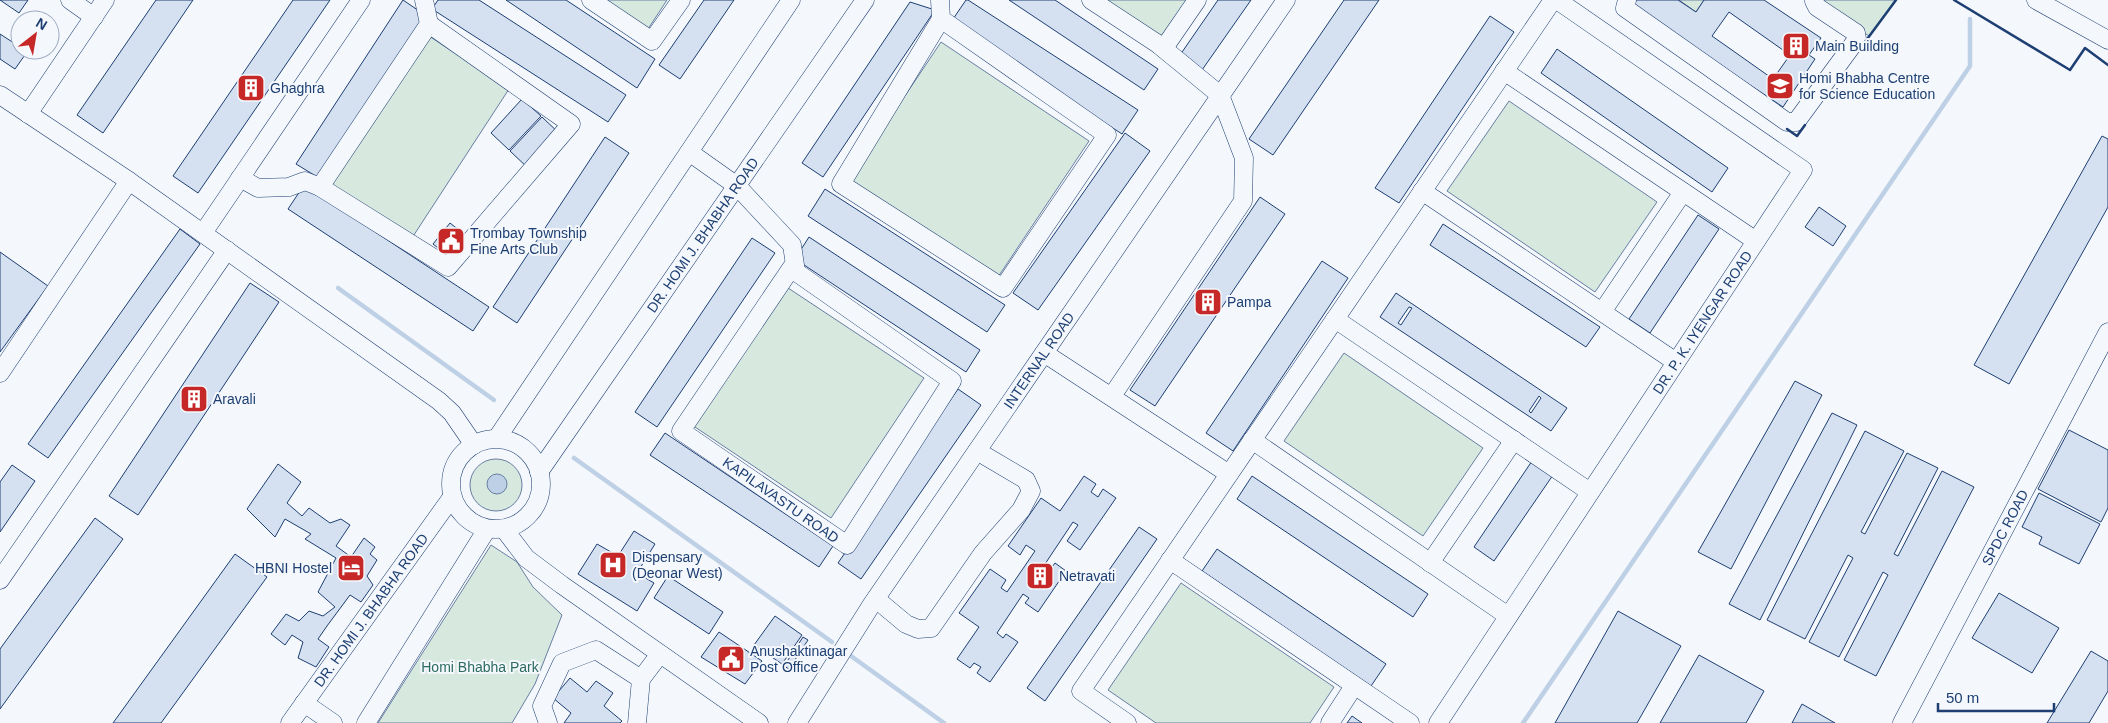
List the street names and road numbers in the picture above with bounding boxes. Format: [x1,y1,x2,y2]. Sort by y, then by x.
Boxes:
street label: DR. HOMI J. BHABHA ROAD [644,155,762,315]
street label: DR. P. K. IYENGAR ROAD [1649,248,1755,397]
street label: INTERNAL ROAD [1000,309,1078,412]
street label: KAPILAVASTU ROAD [720,454,842,546]
street label: SPDC ROAD [1979,487,2032,568]
street label: DR. HOMI J. BHABHA ROAD [311,530,431,690]

